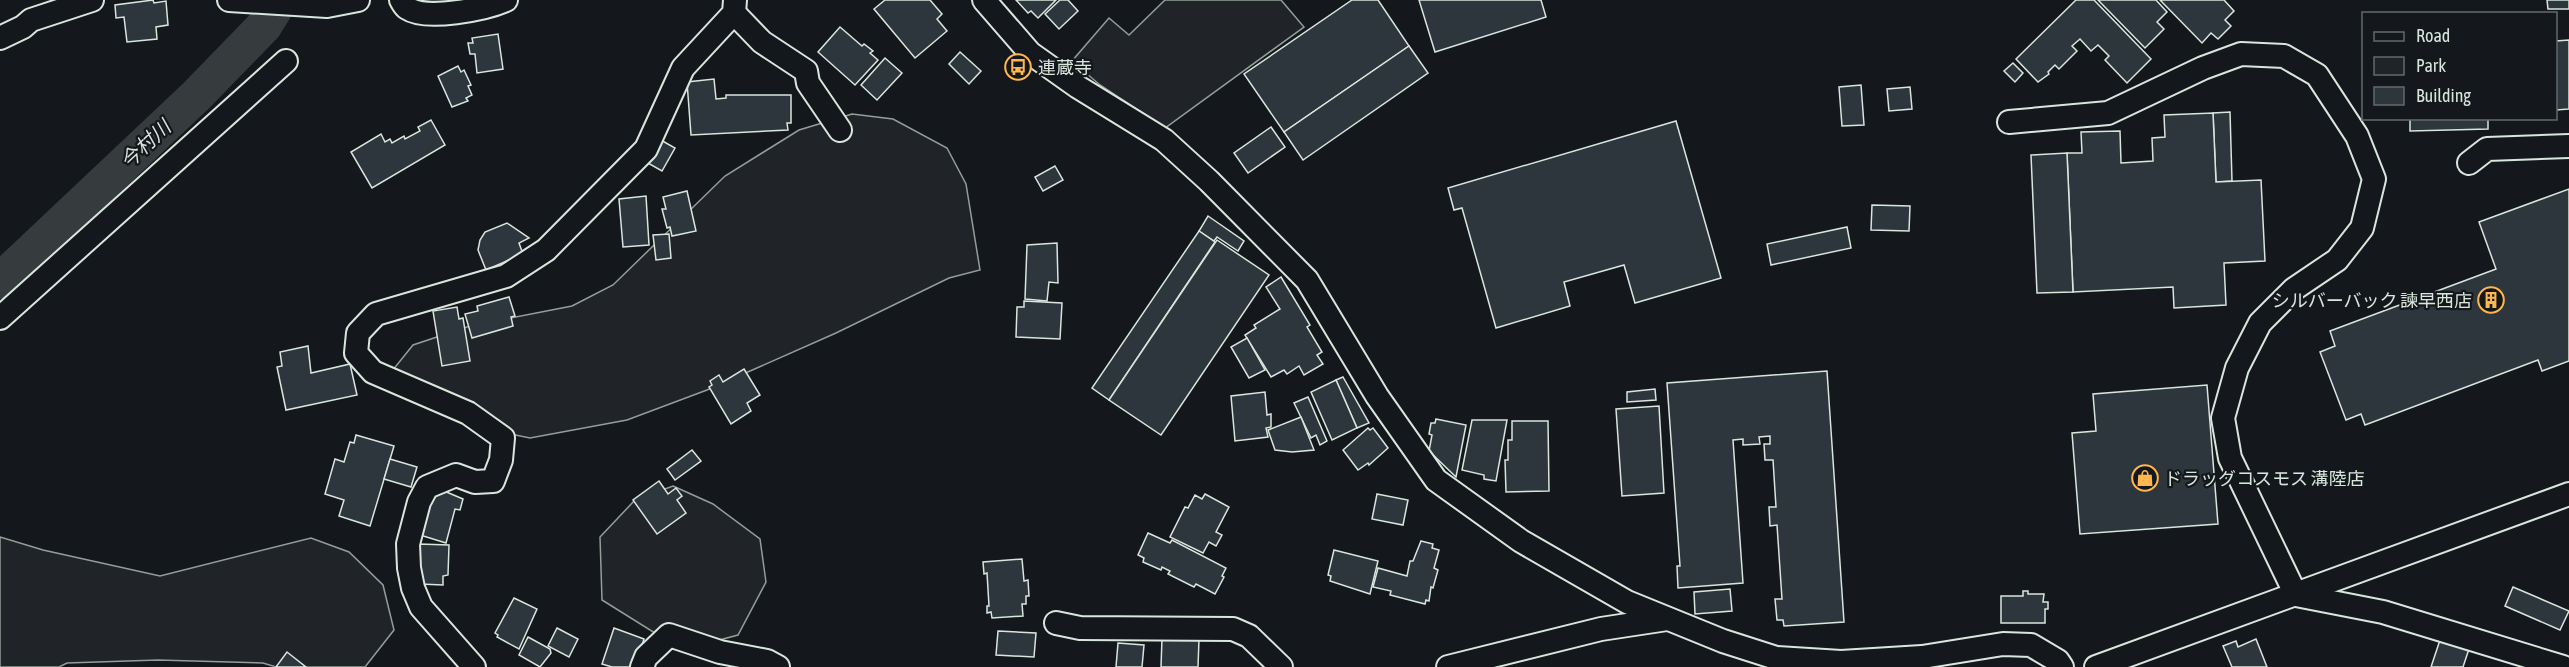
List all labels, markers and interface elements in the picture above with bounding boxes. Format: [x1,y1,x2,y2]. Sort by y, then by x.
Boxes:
legend [2362,12,2557,120]
text: Road [2416,25,2450,46]
bus stop icon: 連蔵寺 [1003,52,1033,82]
text: Park [2416,55,2446,76]
place label: 連蔵寺 [1038,57,1092,78]
text: Building [2416,85,2471,106]
water label: 今村川 [115,114,176,173]
building icon: シルバーバック 諫早西店 [2476,285,2506,315]
place label: シルバーバック 諫早西店 [2272,290,2472,311]
shop icon: ドラッグコスモス 溝陸店 [2130,463,2160,493]
place label: ドラッグコスモス 溝陸店 [2164,468,2364,489]

